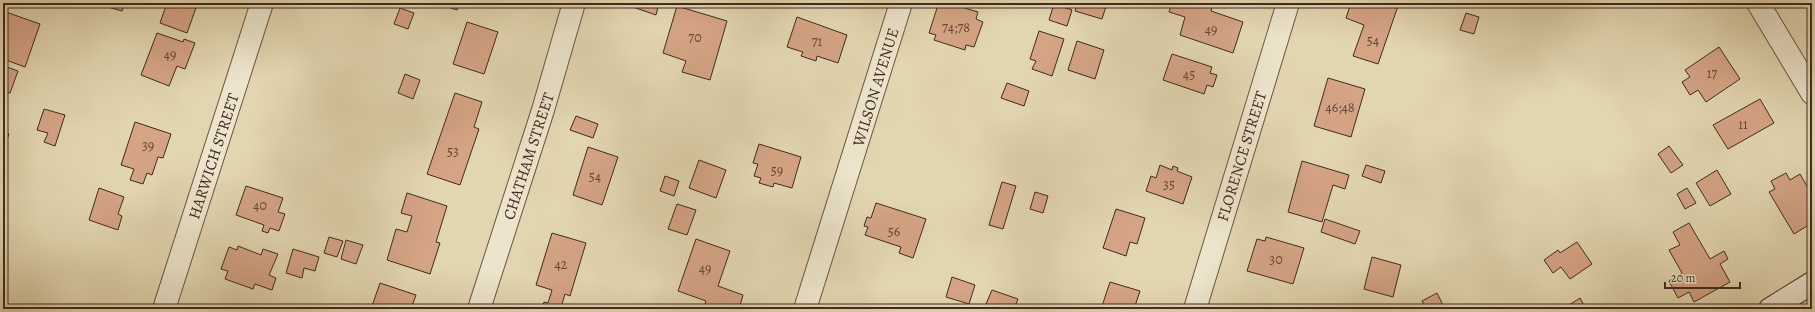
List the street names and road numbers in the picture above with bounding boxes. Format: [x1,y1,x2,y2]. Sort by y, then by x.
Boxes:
street label: WILSON AVENUE [847,25,904,150]
street label: FLORENCE STREET [1212,88,1272,224]
street label: HARWICH STREET [183,90,245,222]
street label: CHATHAM STREET [498,90,560,223]

